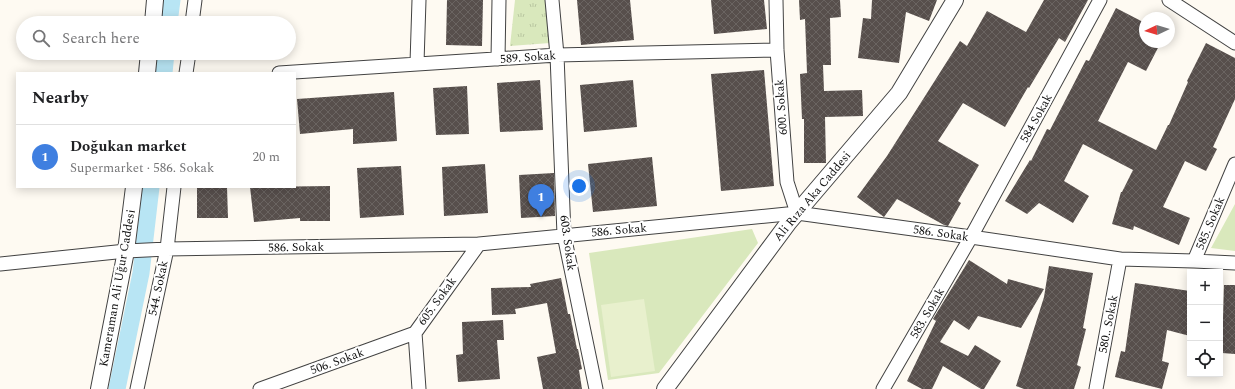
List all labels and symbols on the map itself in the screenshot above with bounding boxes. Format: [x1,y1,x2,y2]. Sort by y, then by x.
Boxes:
north arrow [1139,12,1175,48]
street label: 589. Sokak [499,46,557,69]
street label: 600. Sokak [770,78,793,136]
street label: 584 Sokak [1015,90,1058,146]
street label: Ali Rıza Aka Caddesi [769,147,856,246]
your location [569,176,589,196]
pin: 1 [528,184,554,217]
street label: 585. Sokak [1191,193,1230,253]
street label: Kameraman Ali Uğur Caddesi [94,208,141,368]
street label: 603. Sokak [554,214,581,272]
street label: 586. Sokak [590,219,648,242]
street label: 586. Sokak [912,220,970,247]
street label: 586. Sokak [268,238,325,257]
street label: 544. Sokak [143,258,174,318]
street label: 605. Sokak [413,273,462,330]
street label: 583. Sokak [905,284,950,342]
street label: 580.. Sokak [1094,293,1124,355]
street label: 506. Sokak [308,343,367,380]

